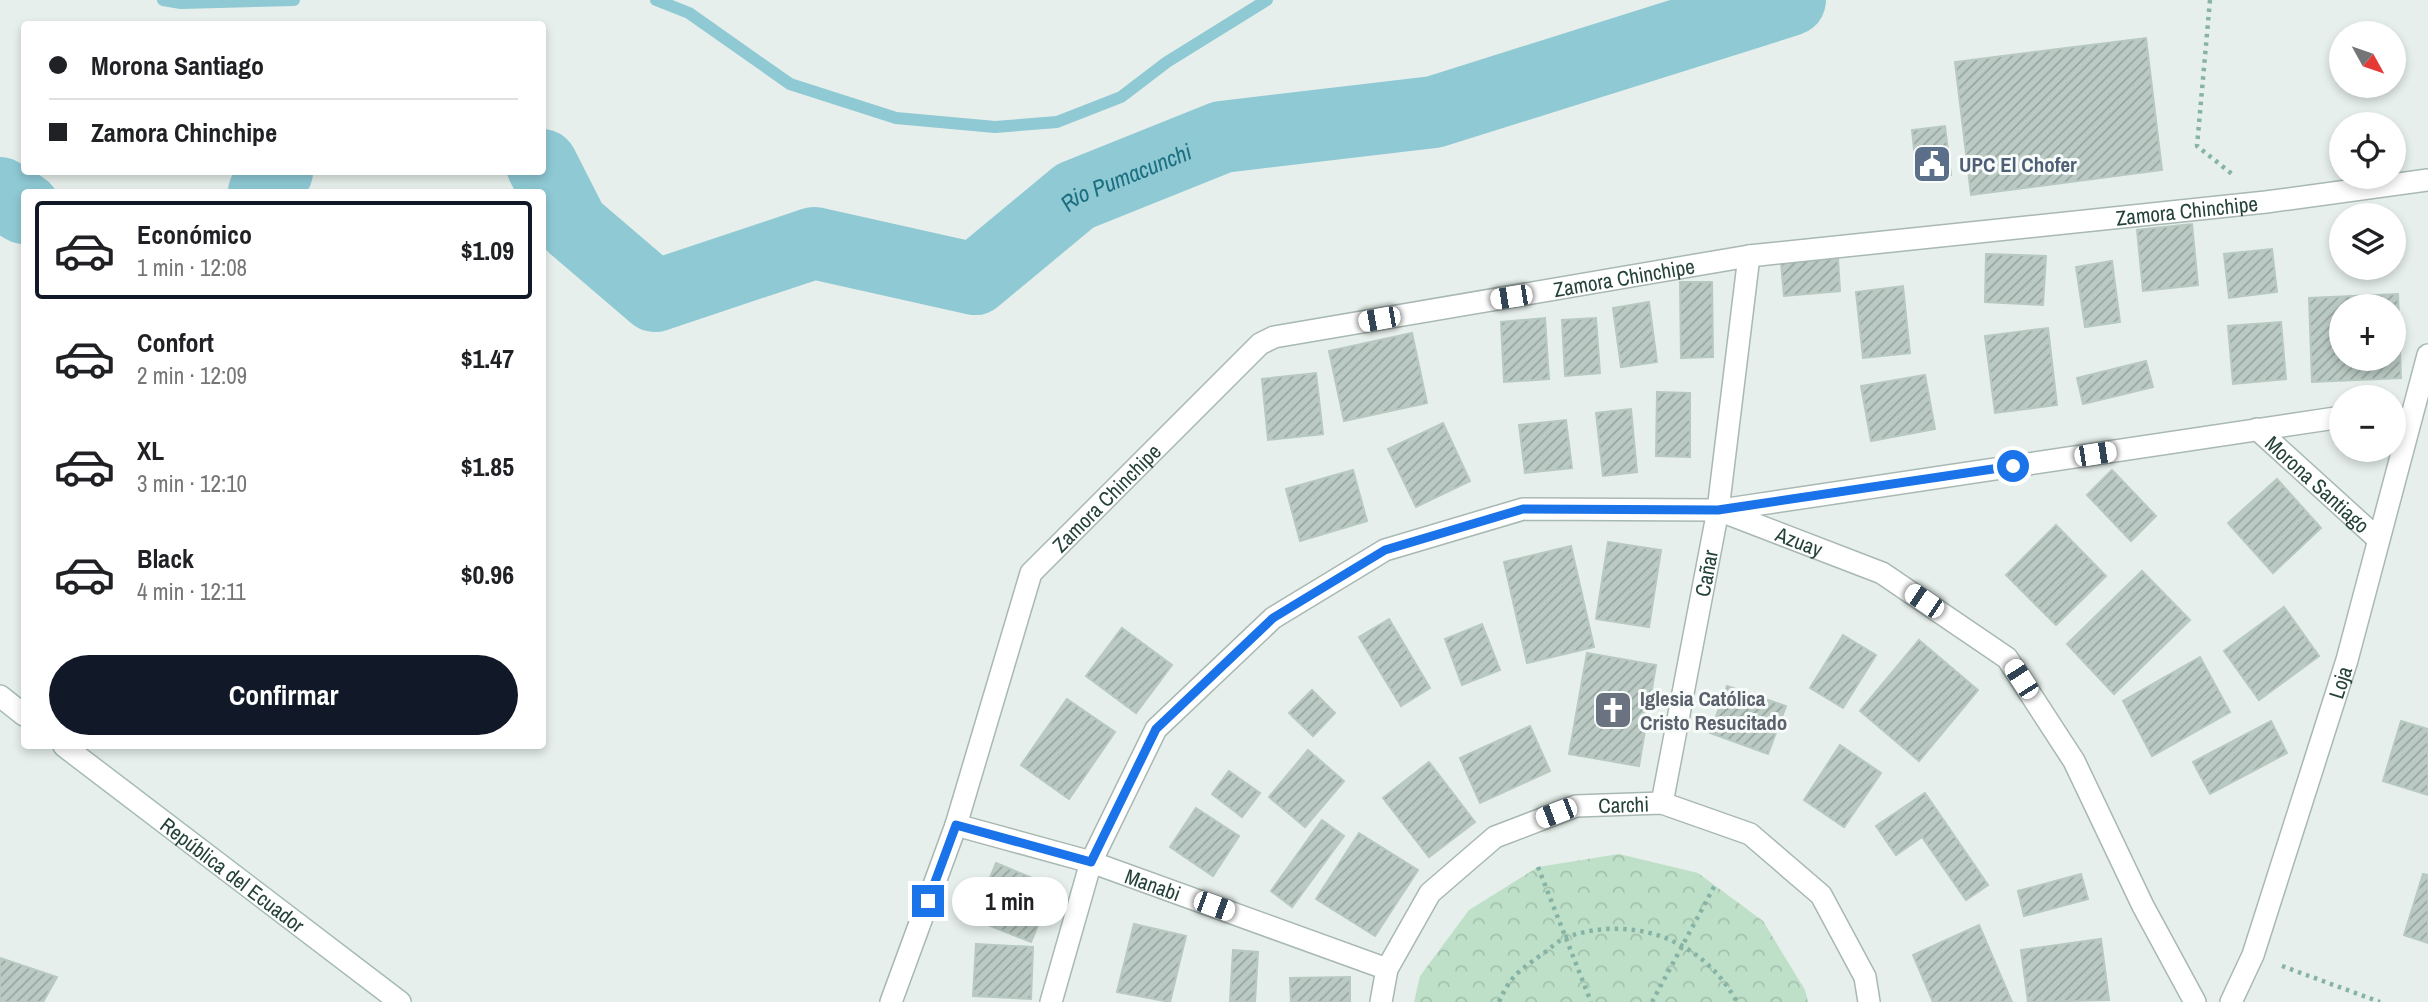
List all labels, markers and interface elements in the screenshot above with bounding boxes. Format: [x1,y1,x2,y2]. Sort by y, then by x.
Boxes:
north arrow [2329,21,2406,98]
map controls [2329,21,2406,462]
text: Morona Santiago [91,48,264,83]
button: locate [2329,112,2406,189]
text: Zamora Chinchipe [91,115,277,150]
water label: Rio Pumacunchi [1053,135,1197,218]
public building icon: UPC El Chofer [1911,143,1953,185]
place label: UPC El Chofer [1959,150,2077,179]
street label: Zamora Chinchipe [2114,188,2259,232]
button: layers [2329,203,2406,280]
text: Económico [137,217,252,252]
icon: car [53,219,116,282]
text: $1.09 [461,233,514,268]
street label: Zamora Chinchipe [1551,251,1697,304]
text: 1 min · 12:08 [137,252,247,283]
car [1489,283,1534,311]
button: + [2329,294,2406,371]
car [1357,305,1402,333]
text: Confort [137,325,214,360]
icon: car [53,327,116,390]
text: $1.47 [461,341,514,376]
text: 2 min · 12:09 [137,360,247,391]
button: − [2329,385,2406,462]
street label: Morona Santiago [2259,429,2376,539]
text: XL [137,433,164,468]
icon: car [53,435,116,498]
street label: Zamora Chinchipe [1046,437,1167,558]
car [2073,440,2118,468]
text: $1.85 [461,449,514,484]
route start [1997,450,2029,482]
text: 3 min · 12:10 [137,468,247,499]
street label: Azuay [1771,519,1827,563]
text: Black [137,541,194,576]
icon: car [53,543,116,606]
street label: Cañar [1687,547,1725,599]
text: $0.96 [461,557,514,592]
text: 4 min · 12:11 [137,576,246,607]
car [1901,581,1948,621]
button: Confirmar [49,655,518,735]
car [2001,656,2042,702]
street label: Loja [2321,662,2359,702]
place label: Iglesia Católica Cristo Resucitado [1640,684,1787,737]
church icon: Iglesia Católica Cristo Resucitado [1592,689,1634,731]
street label: Carchi [1598,789,1649,820]
car [1533,796,1580,830]
street label: República del Ecuador [155,810,311,939]
street label: Manabi [1121,861,1185,908]
callout: 1 min [953,876,1068,926]
route end [912,885,944,917]
text: 1 min [985,886,1035,917]
car [1191,889,1238,923]

